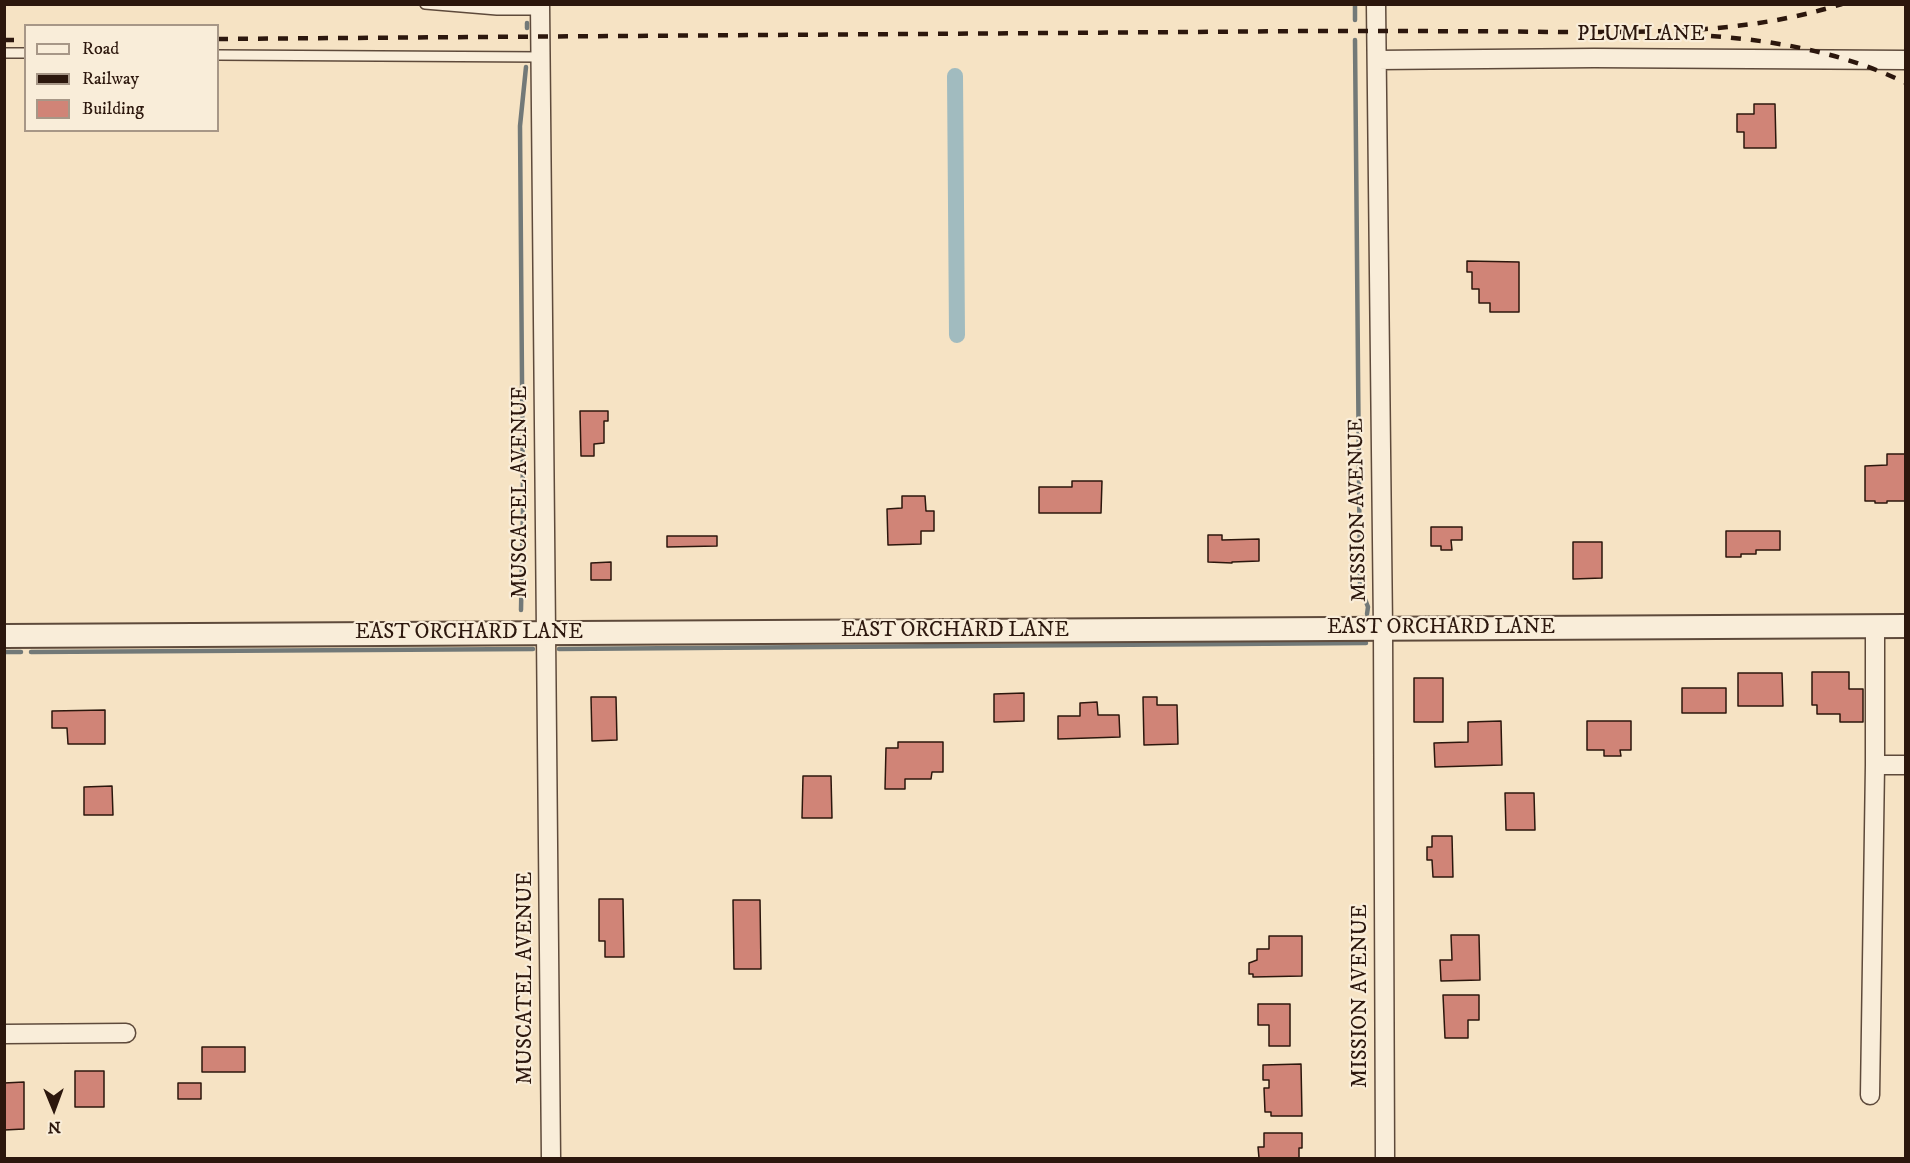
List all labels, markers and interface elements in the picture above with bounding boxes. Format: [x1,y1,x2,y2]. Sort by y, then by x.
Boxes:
street label: PLUM LANE [1577,23,1705,49]
legend [24,24,219,132]
text: Road [82,38,119,60]
text: Railway [82,68,139,90]
text: Building [82,98,144,120]
street label: MUSCATEL AVENUE [509,386,535,598]
street label: MISSION AVENUE [1345,418,1373,602]
street label: EAST ORCHARD LANE [1327,616,1555,642]
street label: EAST ORCHARD LANE [841,619,1069,645]
street label: EAST ORCHARD LANE [355,621,583,647]
street label: MUSCATEL AVENUE [514,872,540,1084]
street label: MISSION AVENUE [1349,904,1375,1088]
north arrow [24,1079,84,1139]
text: N [48,1117,61,1137]

